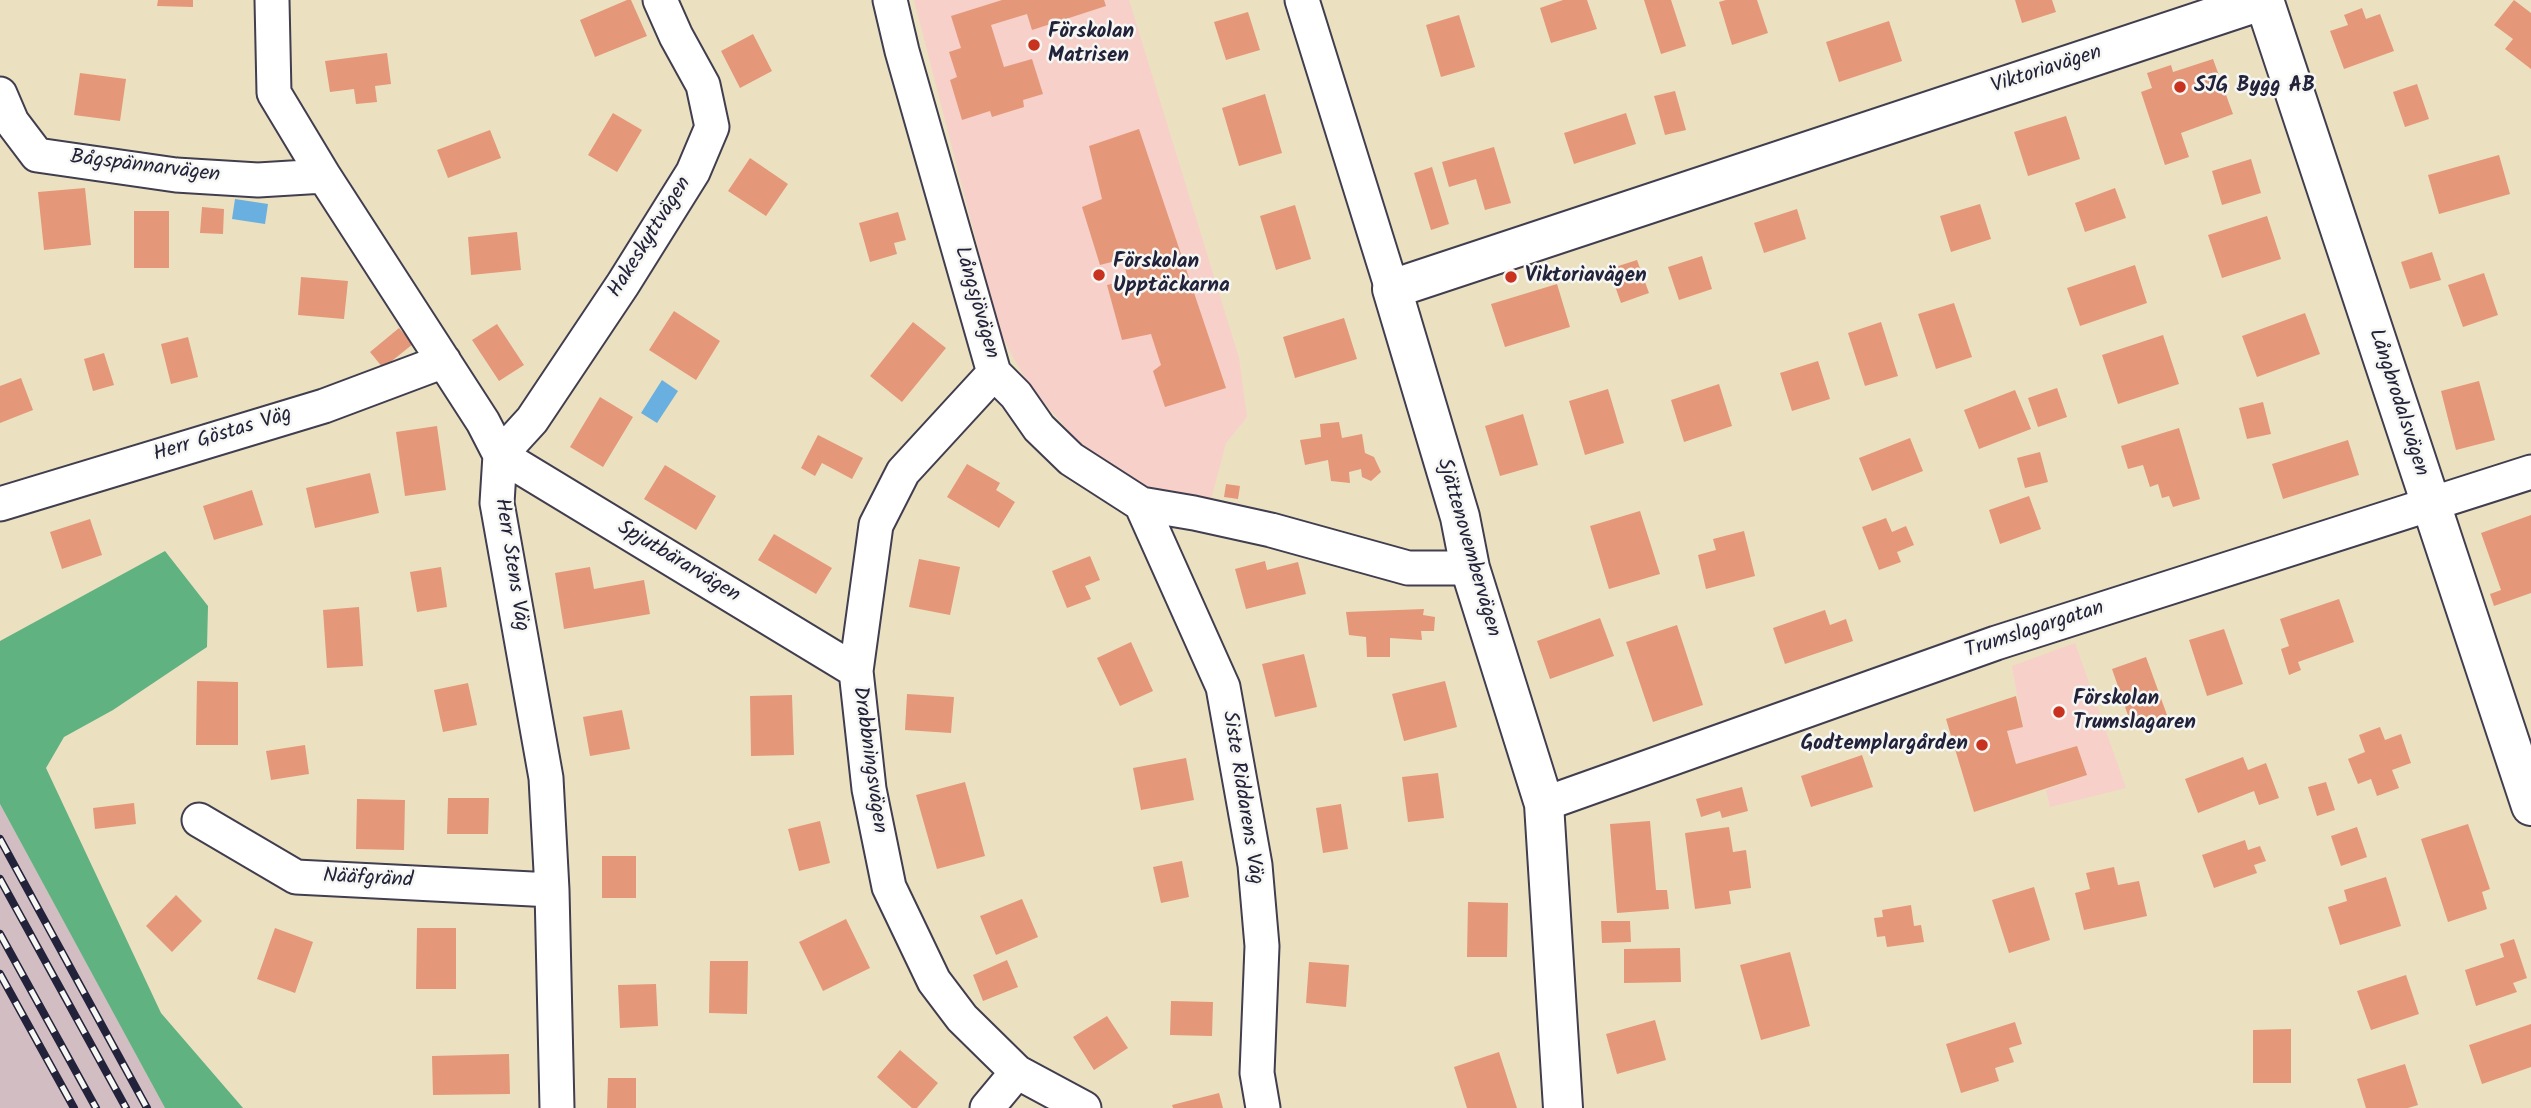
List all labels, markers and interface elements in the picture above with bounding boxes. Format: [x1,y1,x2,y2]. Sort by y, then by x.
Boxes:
place label: Förskolan Matrisen [1048,20,1134,70]
marker: Förskolan Matrisen [1026,37,1042,53]
street label: Viktoriavägen [1988,41,2106,101]
place label: SJG Bygg AB [2194,74,2315,100]
marker: SJG Bygg AB [2172,79,2188,95]
street label: Bågspännarvägen [69,146,221,190]
street label: Hakeskyttvägen [604,173,698,303]
street label: Långsjövägen [947,244,1003,362]
place label: Förskolan Upptäckarna [1113,250,1230,300]
place label: Viktoriavägen [1525,264,1647,290]
marker: Förskolan Upptäckarna [1091,267,1107,283]
marker: Viktoriavägen [1503,269,1519,285]
street label: Långbrodalsvägen [2361,326,2433,480]
street label: Herr Göstas Väg [151,403,295,469]
street label: Sjättenovembervägen [1429,456,1505,640]
street label: Herr Stens Väg [487,497,533,633]
street label: Spjutbärarvägen [612,516,744,610]
street label: Trumslagargatan [1962,597,2108,665]
street label: Drabbningsvägen [845,685,891,835]
place label: Förskolan Trumslagaren [2073,687,2196,737]
marker: Förskolan Trumslagaren [2051,704,2067,720]
street label: Siste Riddarens Väg [1215,710,1267,886]
place label: Godtemplargården [1801,732,1968,758]
marker: Godtemplargården [1974,737,1990,753]
street label: Nääfgränd [322,865,414,895]

